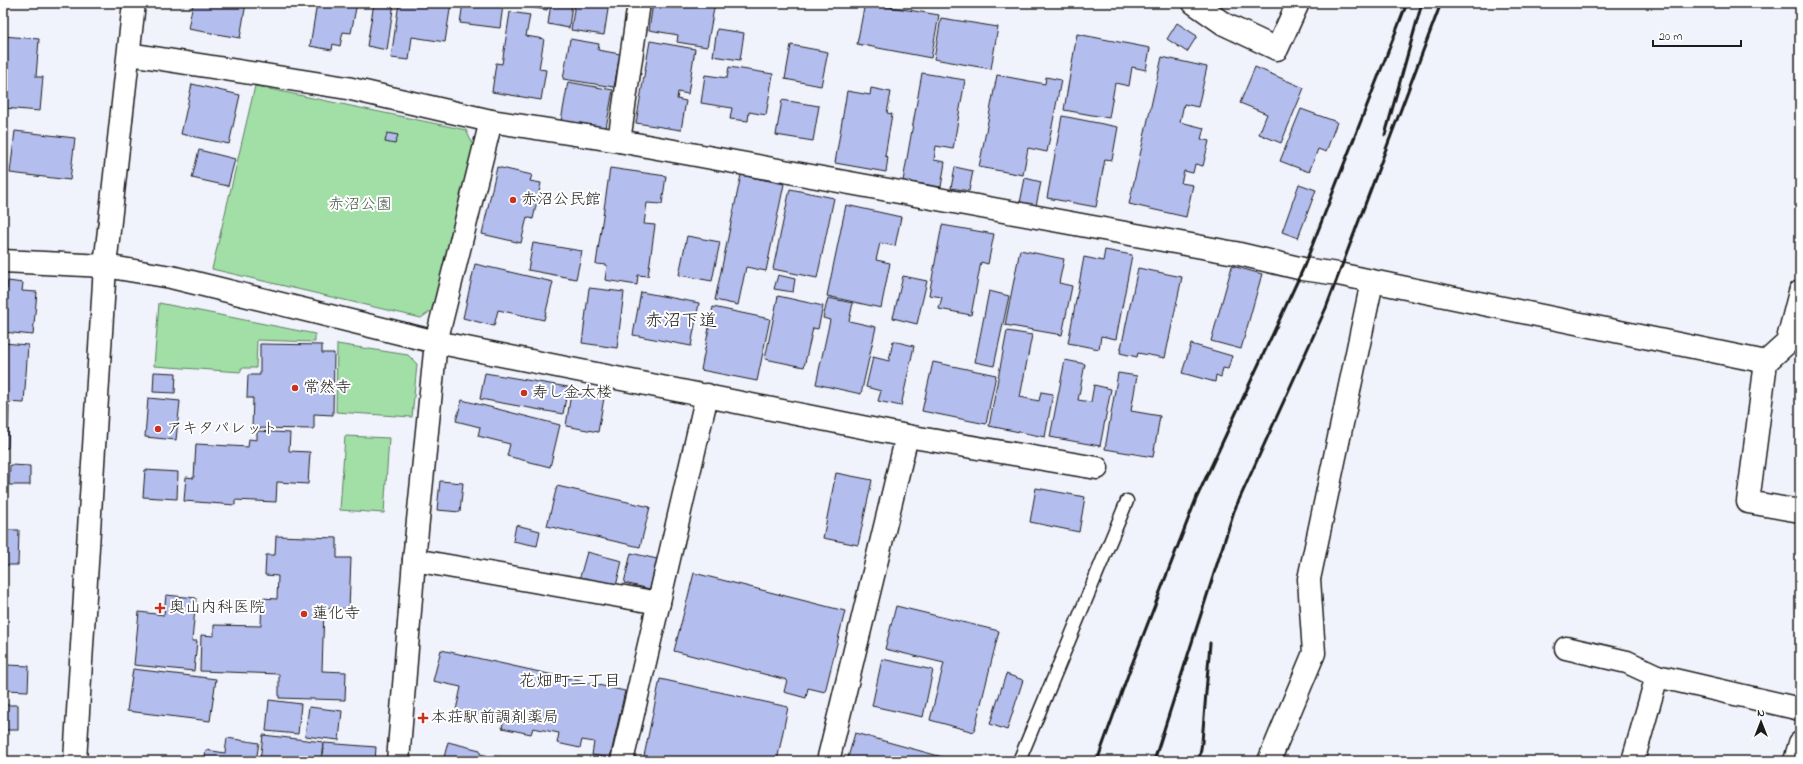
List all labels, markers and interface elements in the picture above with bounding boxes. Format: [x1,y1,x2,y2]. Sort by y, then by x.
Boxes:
scale bar [1653,22,1741,48]
text: 20 m [1659,28,1682,46]
place label: 赤沼公民館 [521,188,601,212]
park label: 赤沼公園 [328,193,392,217]
marker: 赤沼公民館 [508,195,518,205]
district label: 赤沼下道 [645,309,717,335]
place label: 常然寺 [303,376,351,400]
place label: 寿し金太楼 [532,381,612,405]
marker: 常然寺 [290,383,300,393]
marker: 寿し金太楼 [519,388,529,398]
place label: アキタパレット [166,417,278,441]
marker: アキタパレット [153,424,163,434]
place label: 奥山内科医院 [169,596,265,620]
marker: 奥山内科医院 [154,602,166,614]
place label: 蓮化寺 [312,602,360,626]
marker: 蓮化寺 [299,609,309,619]
district label: 花畑町二丁目 [519,669,621,694]
north arrow [1741,702,1781,742]
text: N [1757,705,1765,721]
place label: 本荘駅前調剤薬局 [431,706,559,730]
marker: 本荘駅前調剤薬局 [418,713,428,723]

